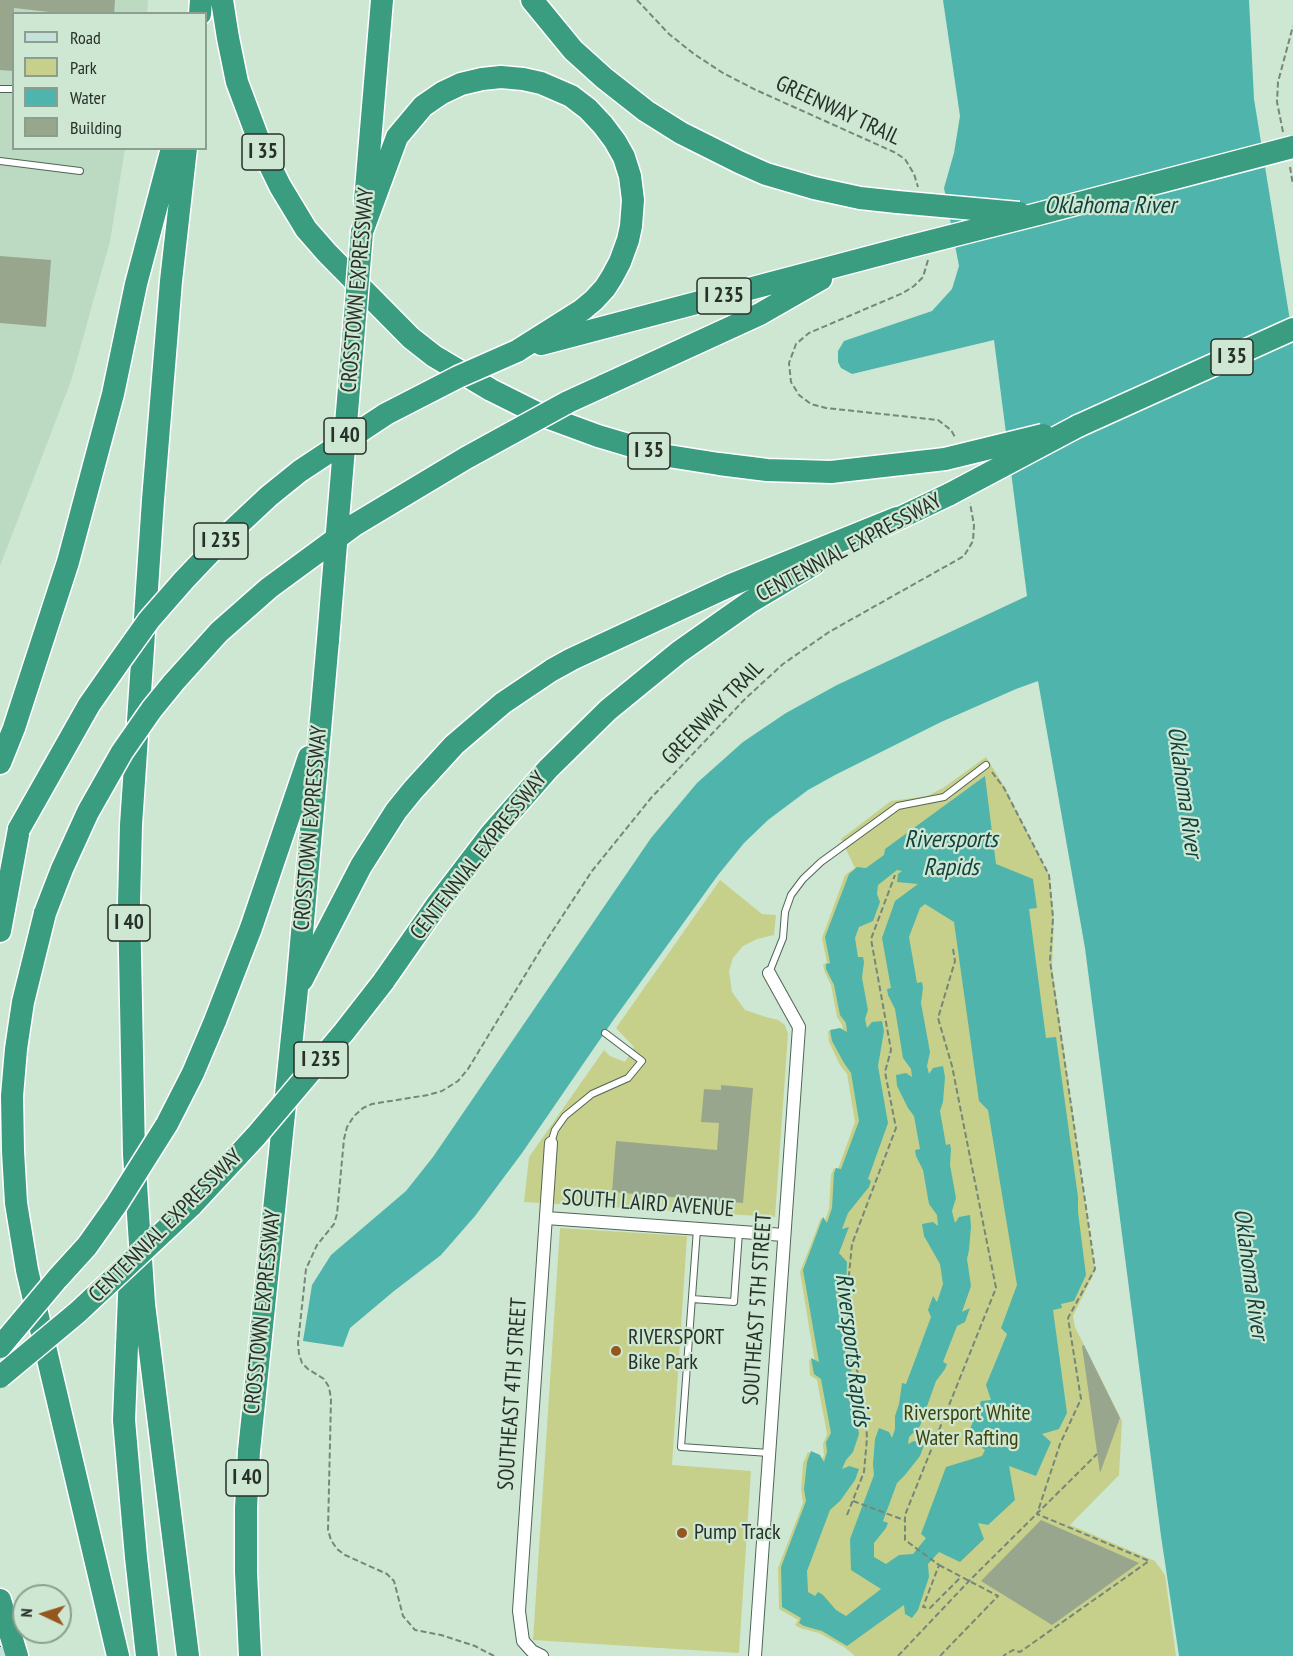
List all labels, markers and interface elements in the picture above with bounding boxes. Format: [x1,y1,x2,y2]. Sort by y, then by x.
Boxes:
legend [12,12,207,150]
text: Road [70,26,101,49]
text: Park [70,56,97,79]
street label: GREENWAY TRAIL [771,71,905,151]
text: Water [70,86,106,109]
text: Building [70,116,122,139]
road number: I 35 [242,134,284,170]
street label: CROSSTOWN EXPRESSWAY [336,186,380,394]
water label: Oklahoma River [1044,192,1176,220]
road number: I 235 [697,278,751,314]
road number: I 35 [1211,339,1253,375]
road number: I 40 [324,418,366,454]
road number: I 35 [628,433,670,469]
street label: CENTENNIAL EXPRESSWAY [752,488,946,608]
road number: I 235 [194,523,248,559]
street label: GREENWAY TRAIL [657,655,769,771]
street label: CROSSTOWN EXPRESSWAY [289,724,333,932]
water label: Oklahoma River [1161,725,1207,859]
street label: CENTENNIAL EXPRESSWAY [405,767,553,945]
water label: Riversports Rapids [904,826,998,882]
road number: I 40 [108,905,150,941]
road number: I 235 [294,1042,348,1078]
street label: CENTENNIAL EXPRESSWAY [84,1144,248,1308]
street label: SOUTH LAIRD AVENUE [561,1185,735,1223]
water label: Oklahoma River [1227,1207,1273,1341]
street label: CROSSTOWN EXPRESSWAY [239,1208,287,1416]
street label: SOUTHEAST 5TH STREET [738,1212,778,1406]
water label: Riversports Rapids [828,1272,876,1428]
street label: SOUTHEAST 4TH STREET [493,1297,533,1491]
place label: RIVERSPORT Bike Park [628,1325,724,1376]
marker: RIVERSPORT Bike Park [609,1344,623,1358]
park label: Riversport White Water Rafting [904,1401,1030,1452]
road number: I 40 [226,1460,268,1496]
place label: Pump Track [694,1520,781,1546]
marker: Pump Track [675,1526,689,1540]
north arrow [12,1584,72,1644]
text: N [16,1608,36,1618]

